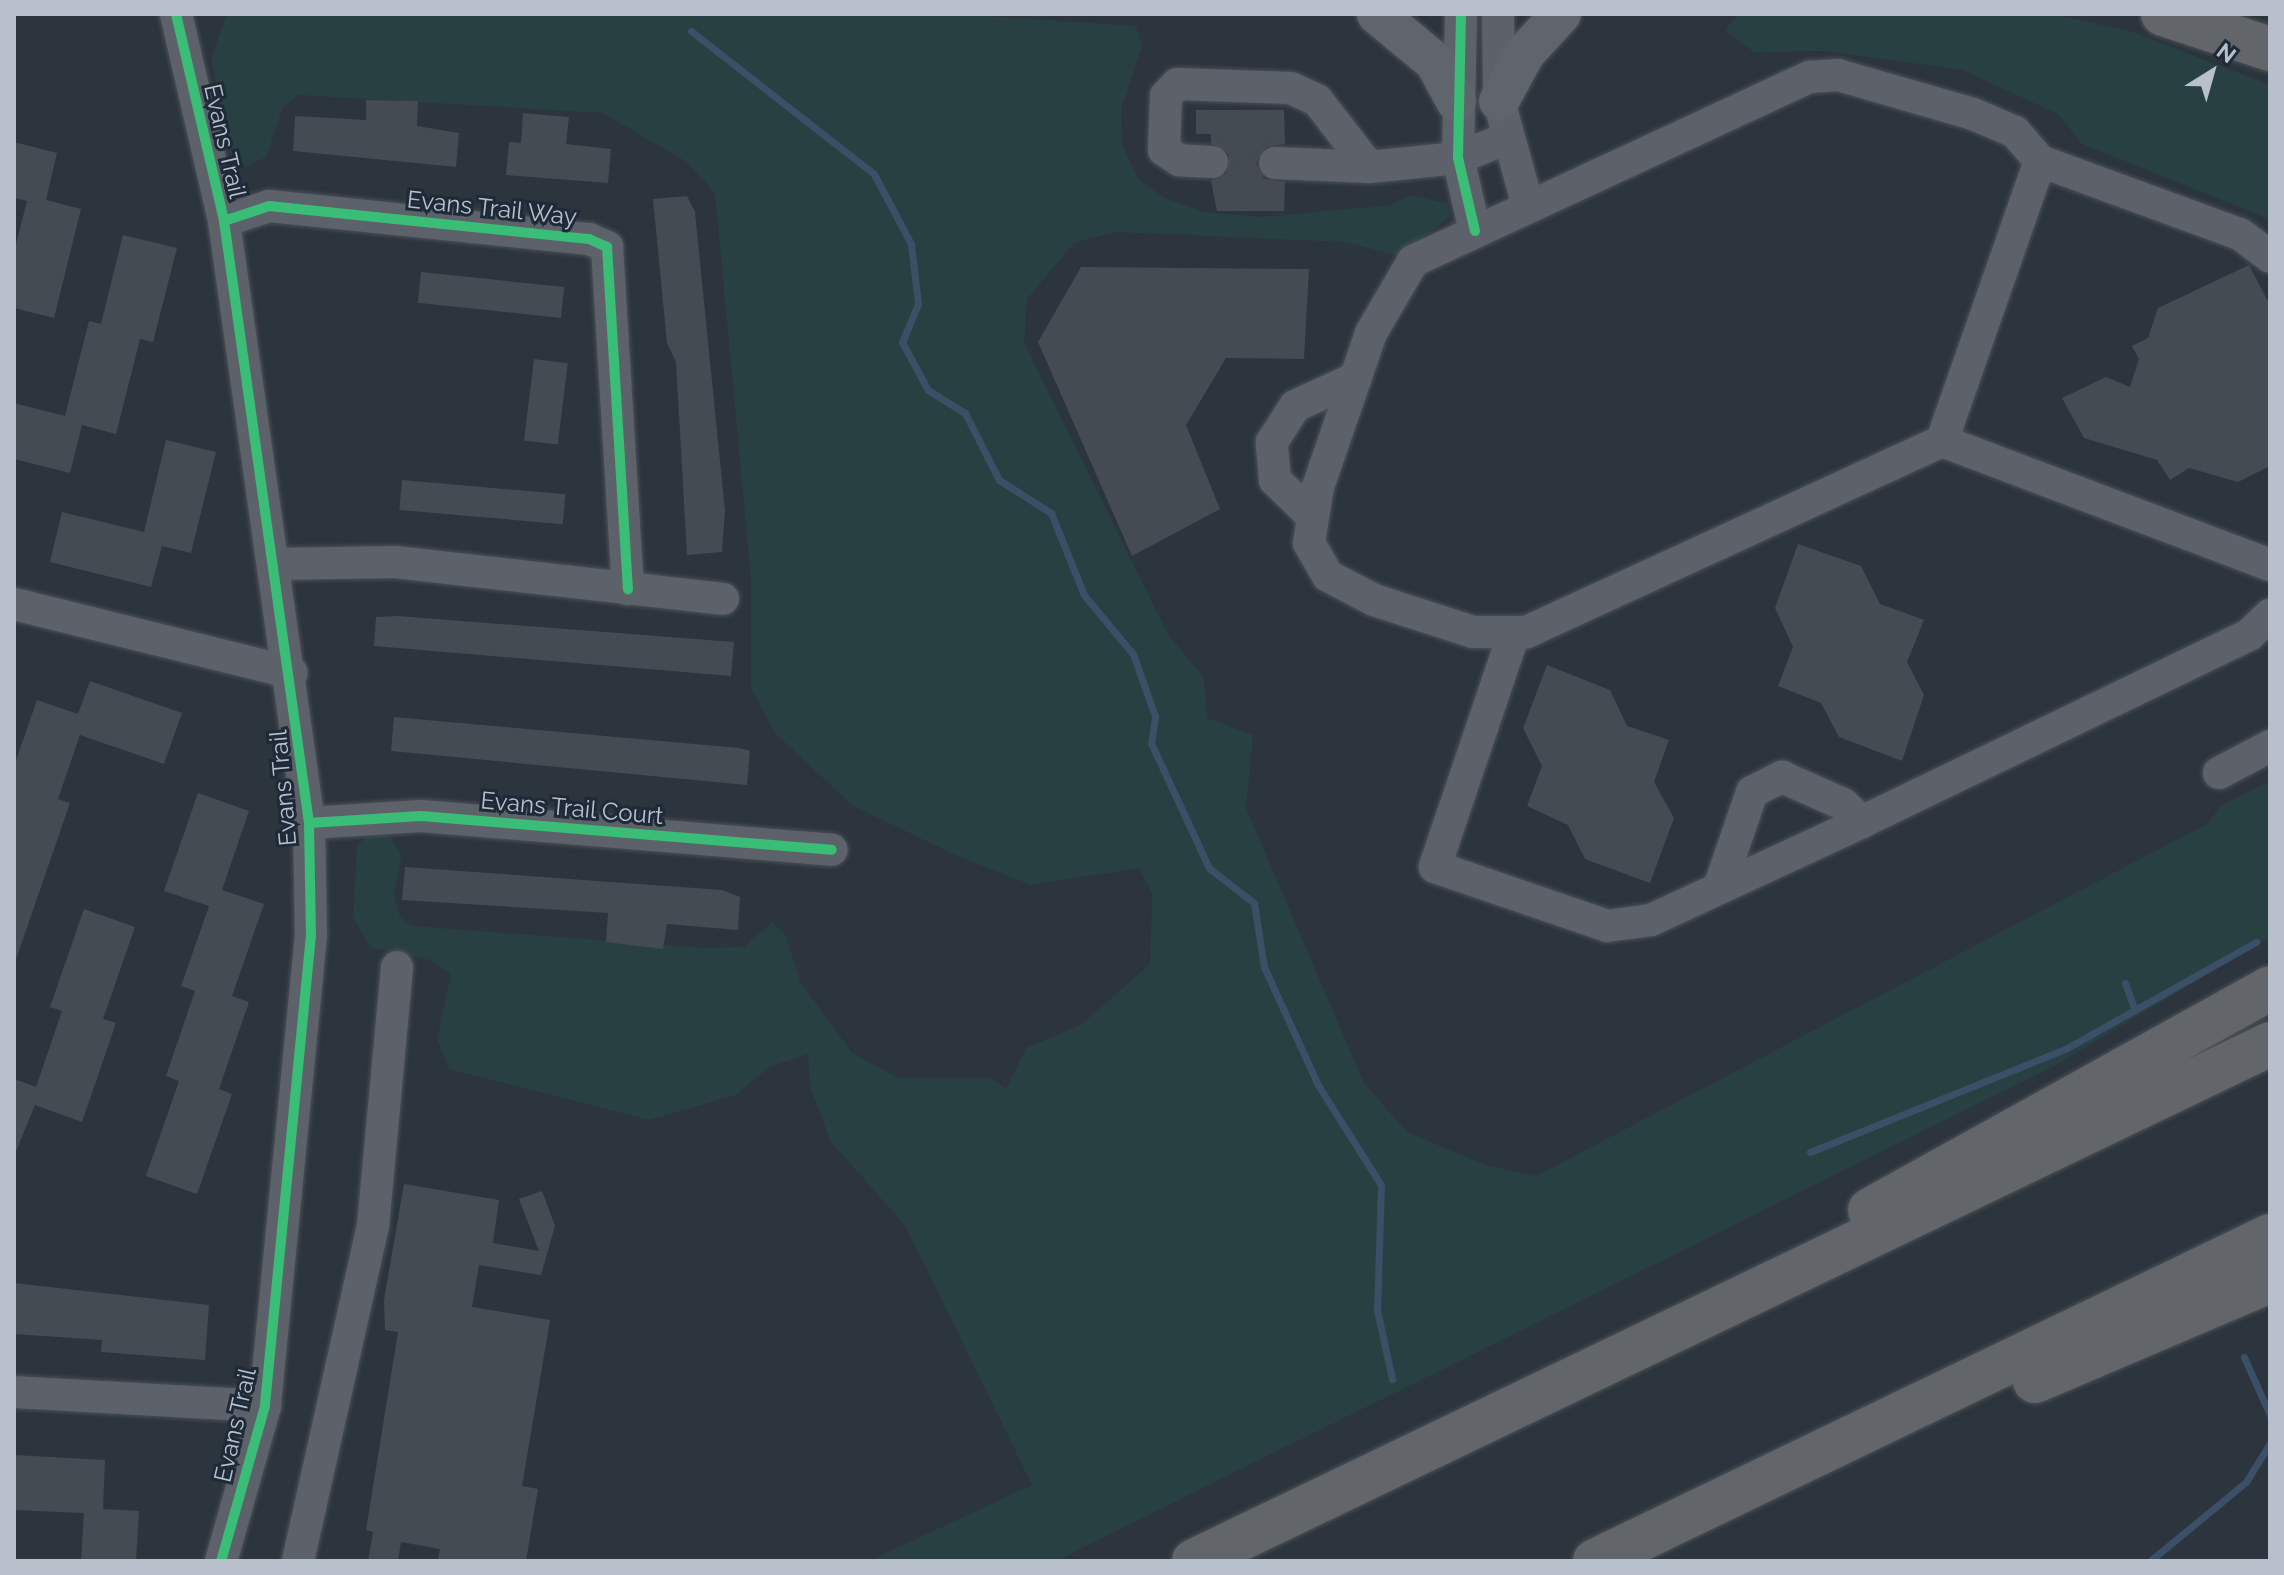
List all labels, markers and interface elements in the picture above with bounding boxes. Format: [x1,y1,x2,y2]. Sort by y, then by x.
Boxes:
north arrow [2172,32,2252,112]
text: N [2212,37,2241,68]
street label: Evans Trail [198,81,252,201]
street label: Evans Trail Way [405,185,579,231]
street label: Evans Trail [264,728,302,848]
street label: Evans Trail Court [479,786,665,830]
street label: Evans Trail [208,1365,262,1485]

